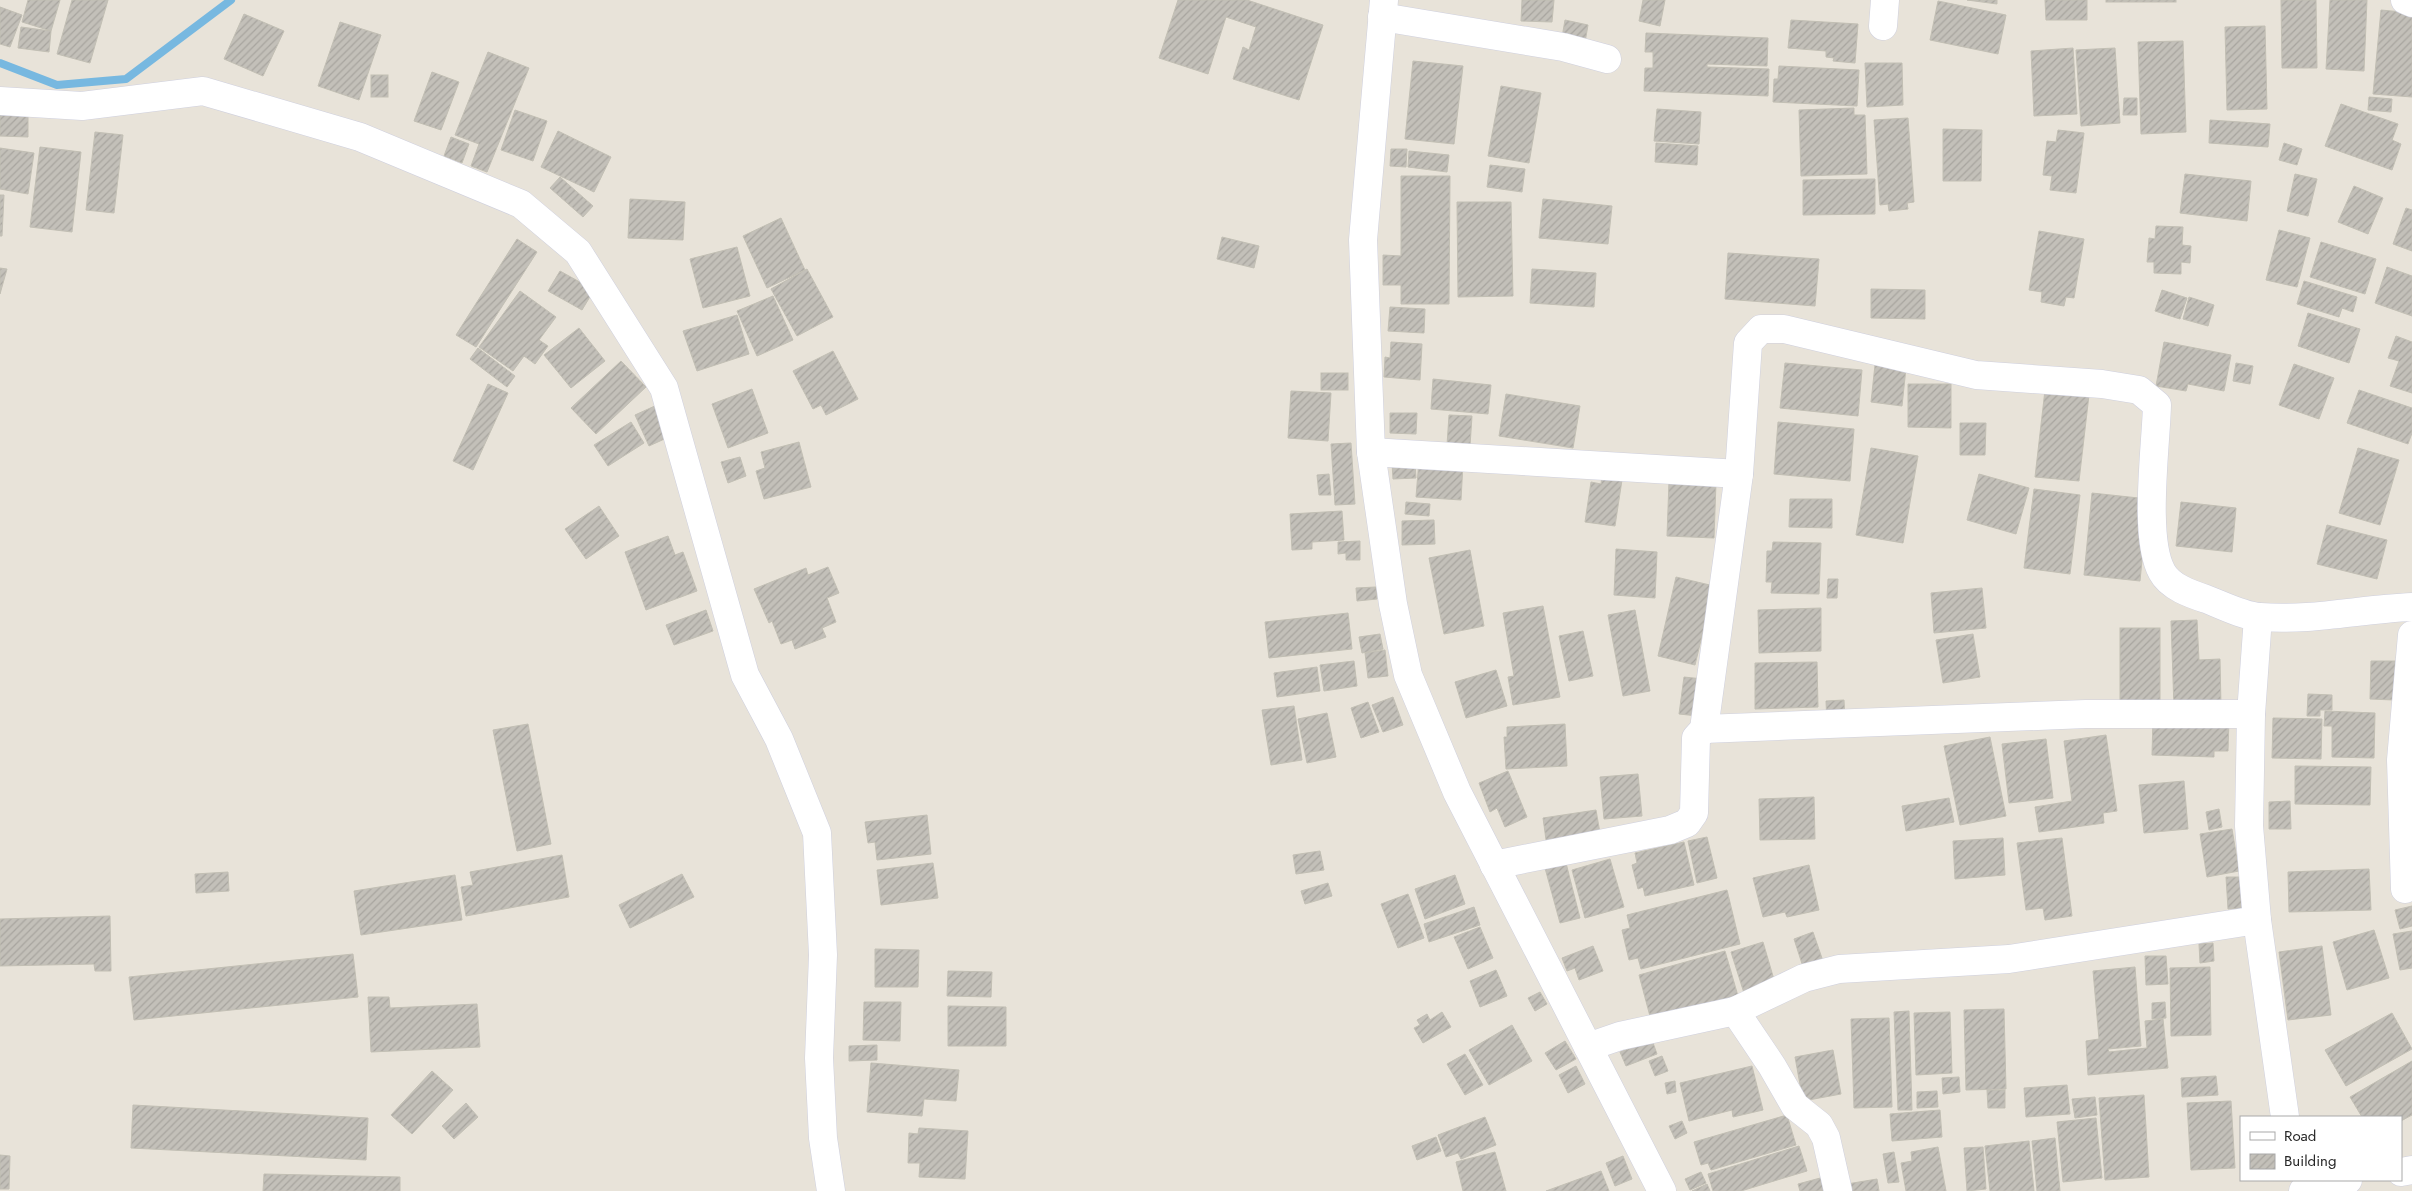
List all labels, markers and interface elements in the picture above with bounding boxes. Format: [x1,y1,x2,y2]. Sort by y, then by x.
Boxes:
legend [2240,1116,2402,1181]
text: Road [2284,1125,2316,1147]
text: Building [2284,1150,2336,1172]

